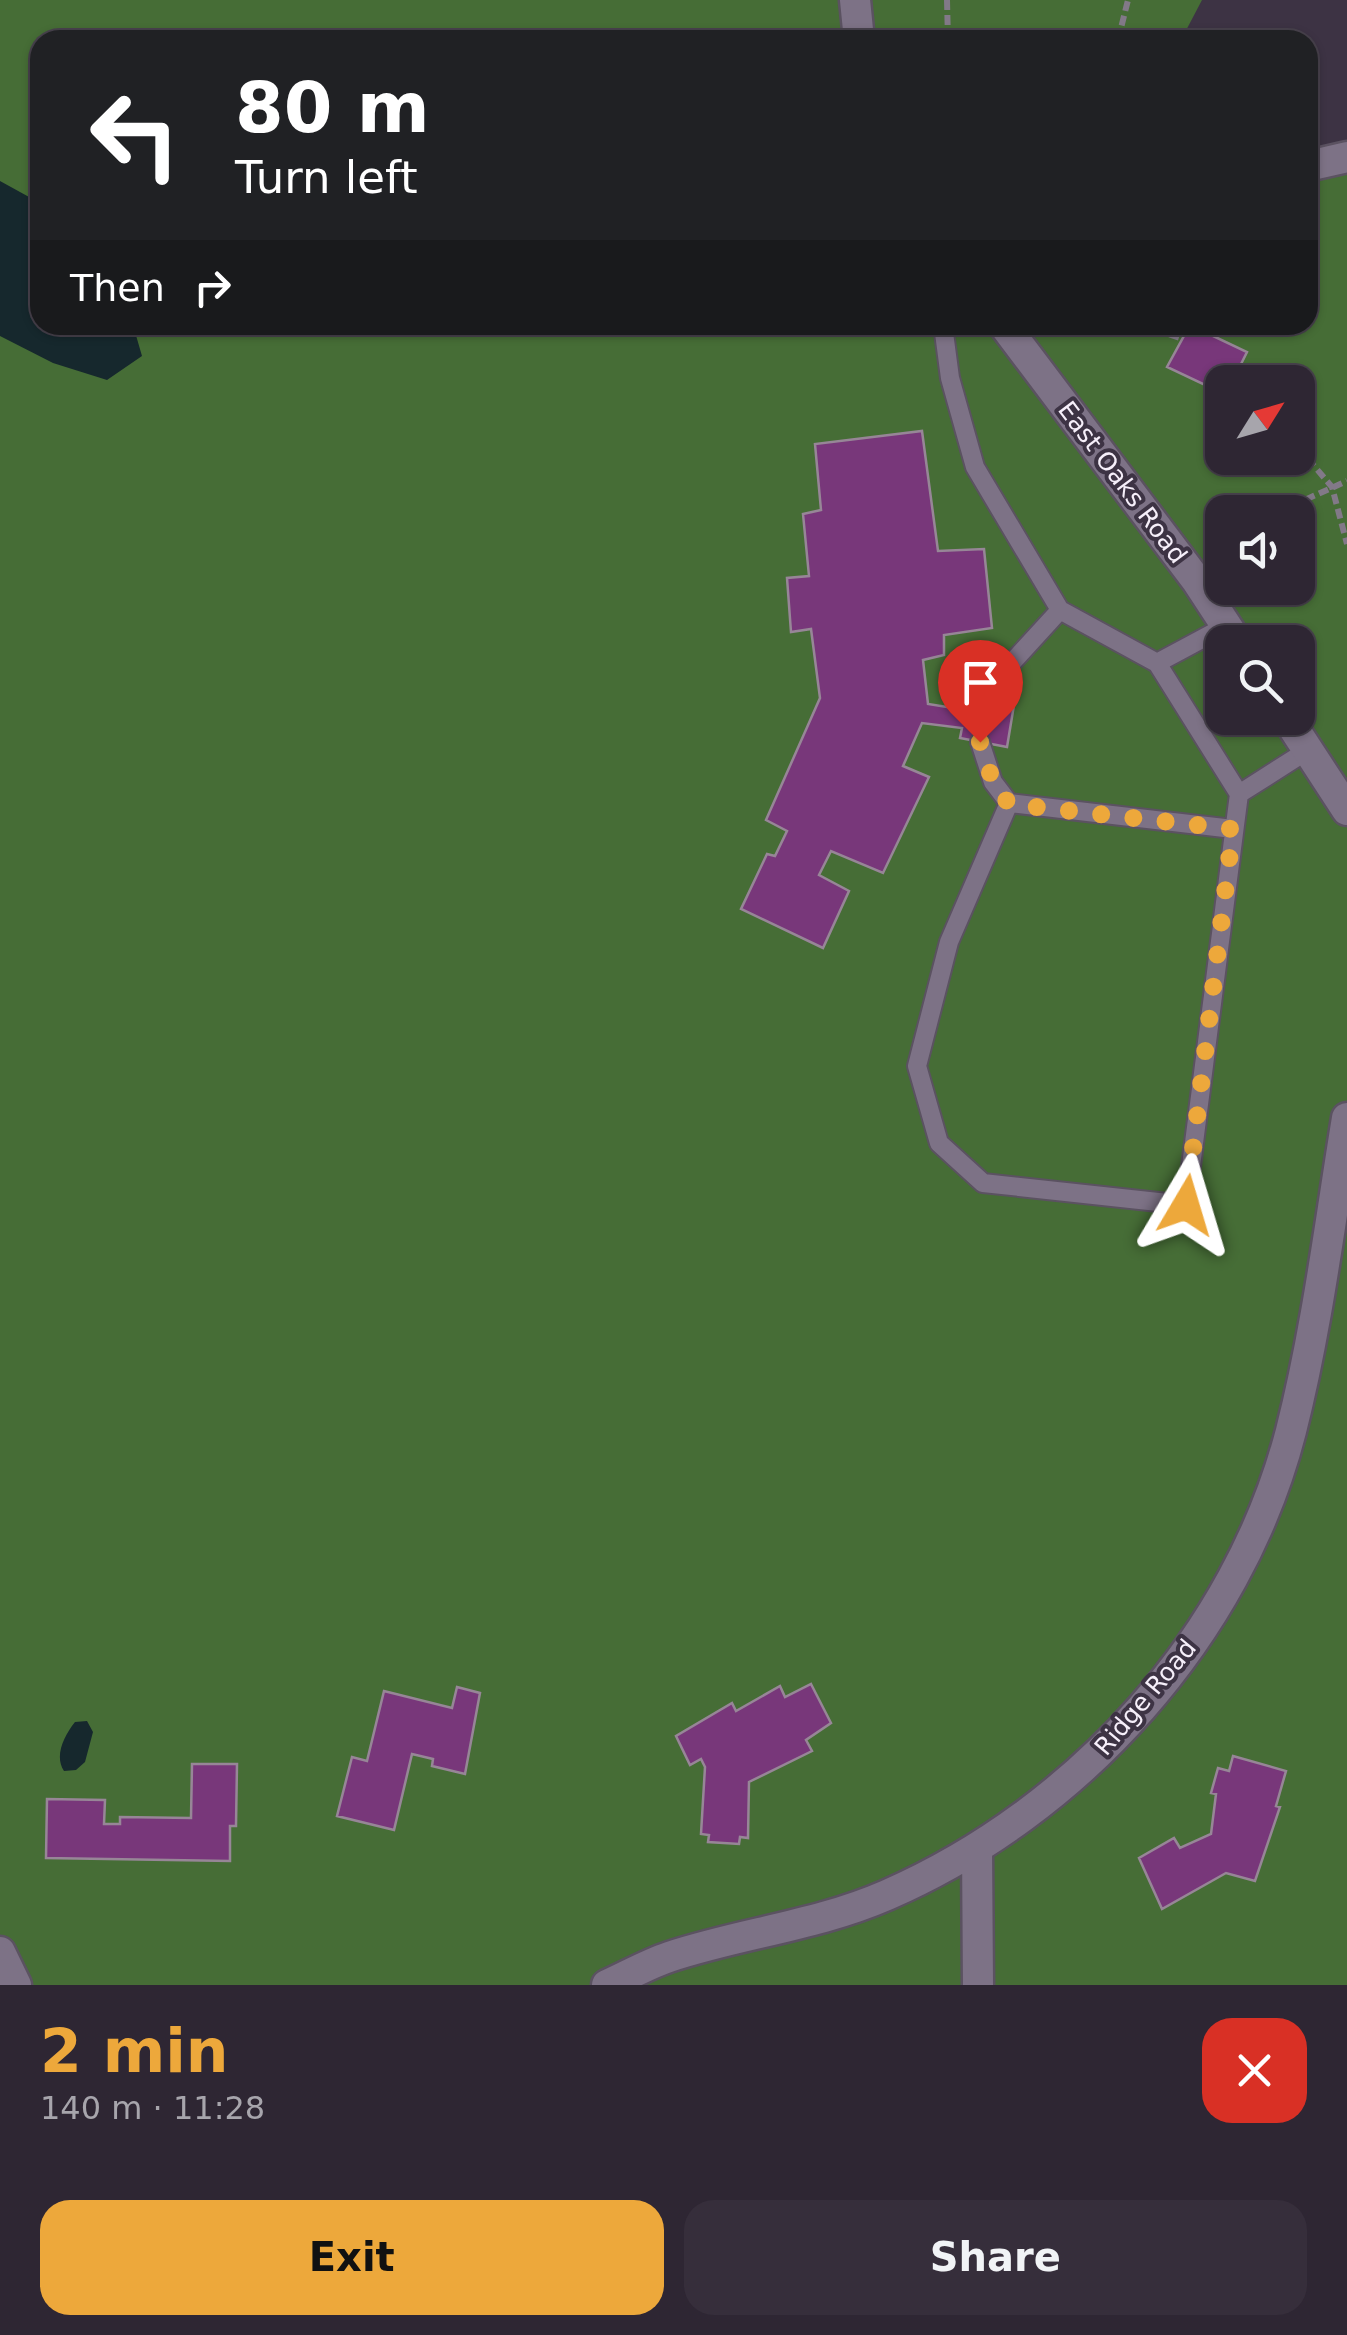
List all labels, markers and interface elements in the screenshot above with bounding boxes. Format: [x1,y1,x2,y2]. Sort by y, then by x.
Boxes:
text: 80 m [235,67,430,149]
icon: left [70,70,200,200]
text: Turn left [235,151,418,204]
icon: right [185,260,240,315]
text: Then [70,266,165,310]
north arrow [1205,365,1315,475]
map controls [1205,365,1315,735]
street label: East Oaks Road [1052,396,1193,569]
button: sound [1205,495,1315,605]
button: search [1205,625,1315,735]
pin [938,640,1023,743]
icon: arrive [953,655,1008,710]
position arrow [1134,1153,1238,1257]
street label: Ridge Road [1089,1634,1202,1761]
text: 2 min [40,2016,228,2086]
button: close [1202,2018,1307,2123]
text: 140 m · 11:28 [40,2089,265,2127]
button: Exit [40,2200,664,2315]
button: Share [684,2200,1307,2315]

